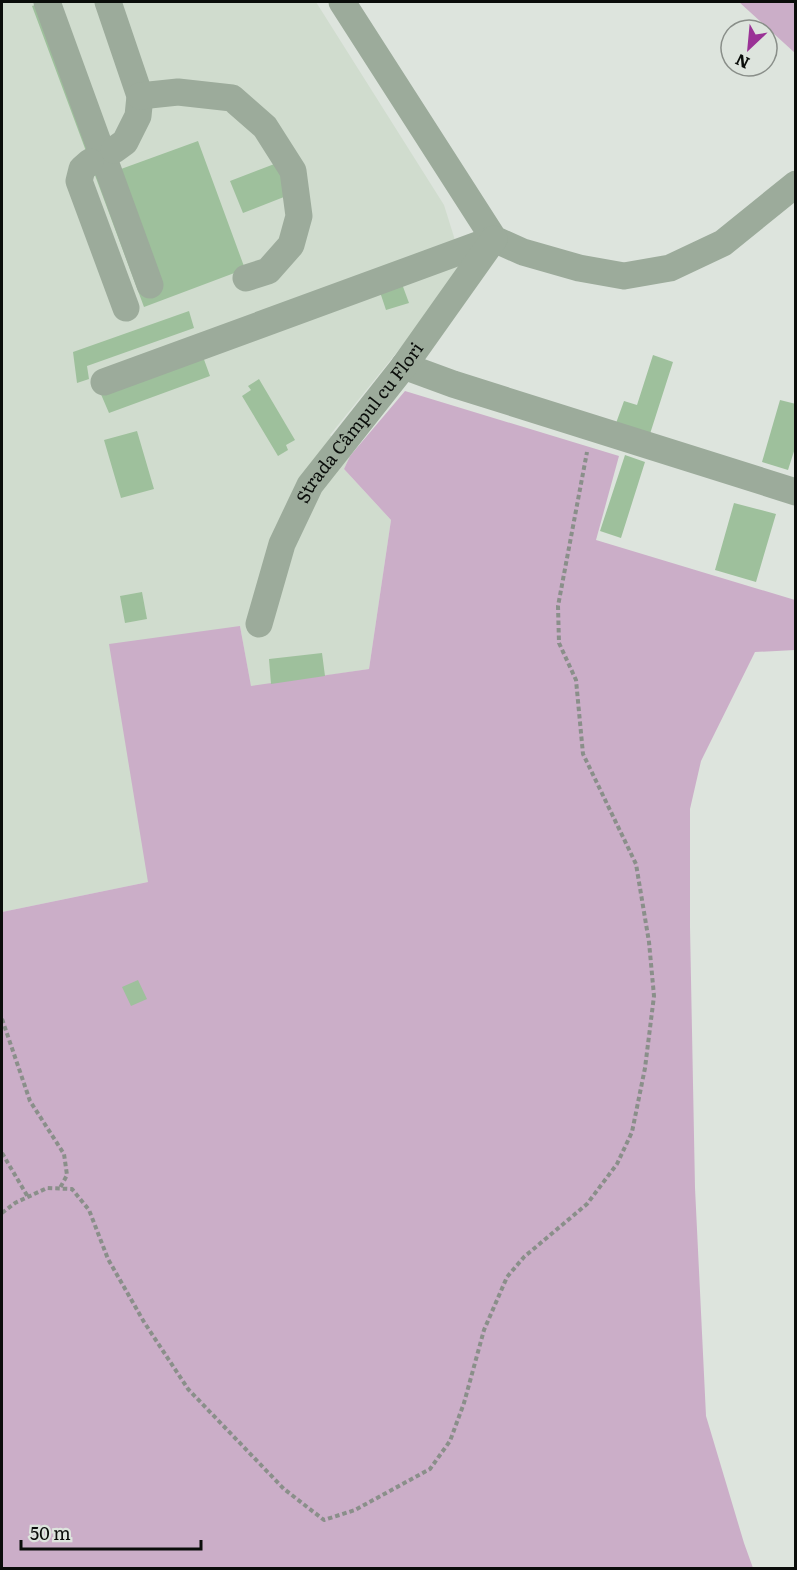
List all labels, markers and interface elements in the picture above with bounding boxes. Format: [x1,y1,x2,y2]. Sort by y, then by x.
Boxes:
north arrow [719,18,779,78]
text: N [731,49,753,76]
street label: Strada Câmpul cu Flori [288,336,429,507]
scale bar [21,1513,201,1551]
text: 50 m [30,1519,71,1546]

